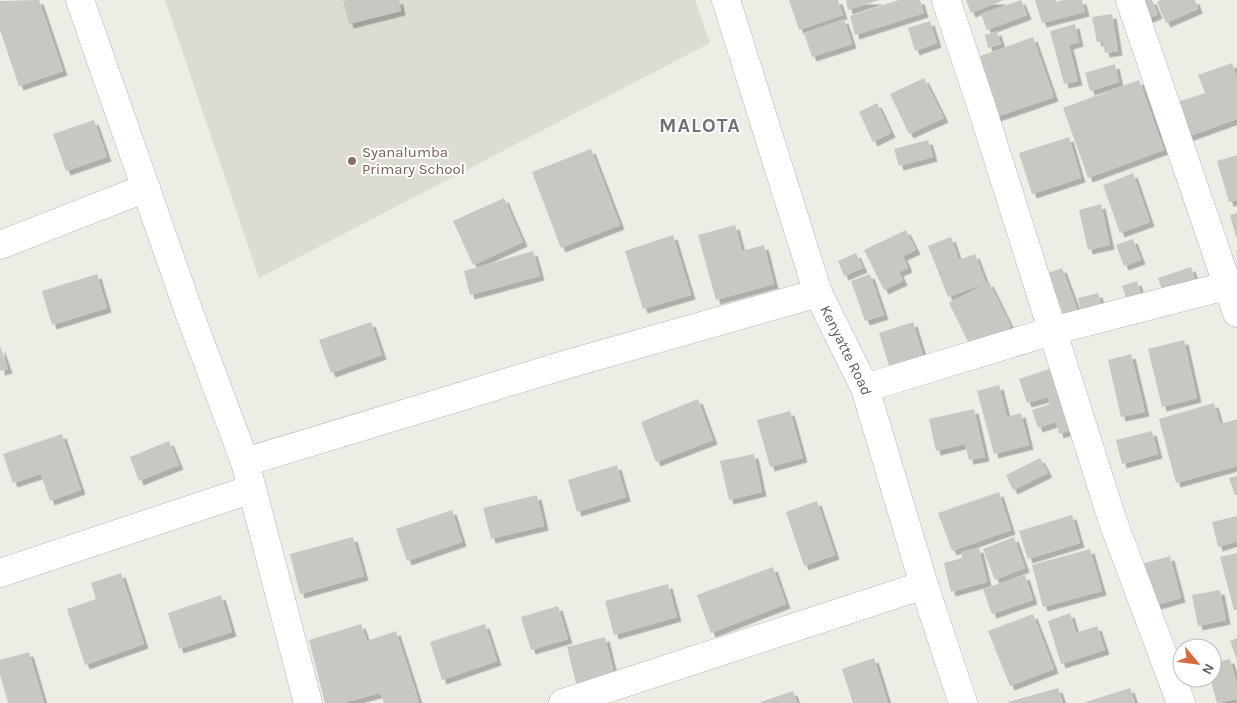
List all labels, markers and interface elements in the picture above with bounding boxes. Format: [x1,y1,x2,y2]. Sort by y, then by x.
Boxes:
district label: MALOTA [659,114,741,137]
place label: Syanalumba Primary School [362,143,465,178]
marker: Syanalumba Primary School [346,155,358,167]
street label: Kenyatte Road [816,302,876,397]
north arrow [1172,638,1222,688]
text: N [1198,661,1218,678]

